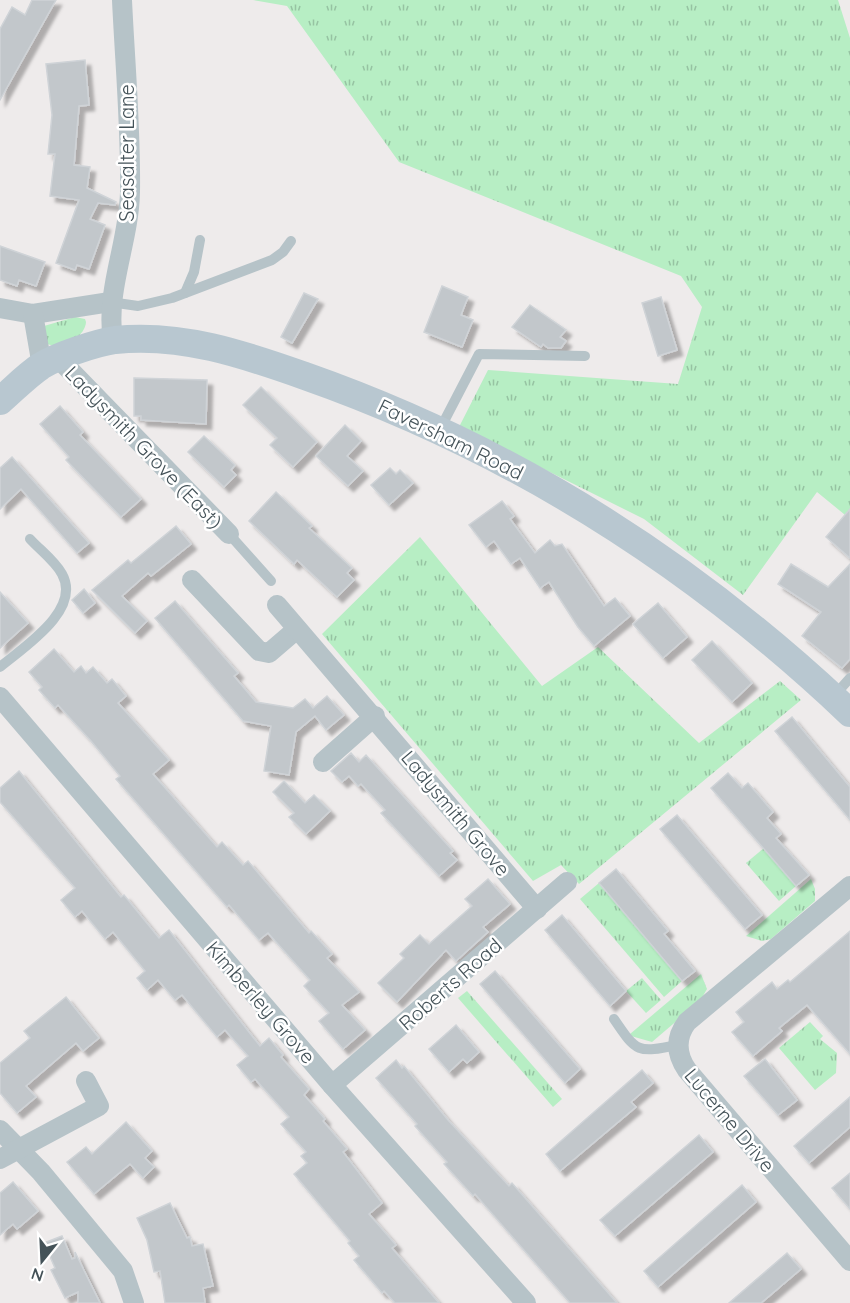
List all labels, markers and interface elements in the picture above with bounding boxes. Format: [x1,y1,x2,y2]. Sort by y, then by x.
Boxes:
street label: Seasalter Lane [114,84,139,222]
street label: Ladysmith Grove (East) [60,360,228,534]
street label: Faversham Road [374,393,528,485]
street label: Ladysmith Grove [396,745,516,881]
street label: Roberts Road [393,933,507,1035]
street label: Kimberley Grove [201,936,321,1068]
street label: Lucerne Drive [679,1063,781,1177]
north arrow [12,1231,72,1291]
text: N [29,1264,46,1287]

